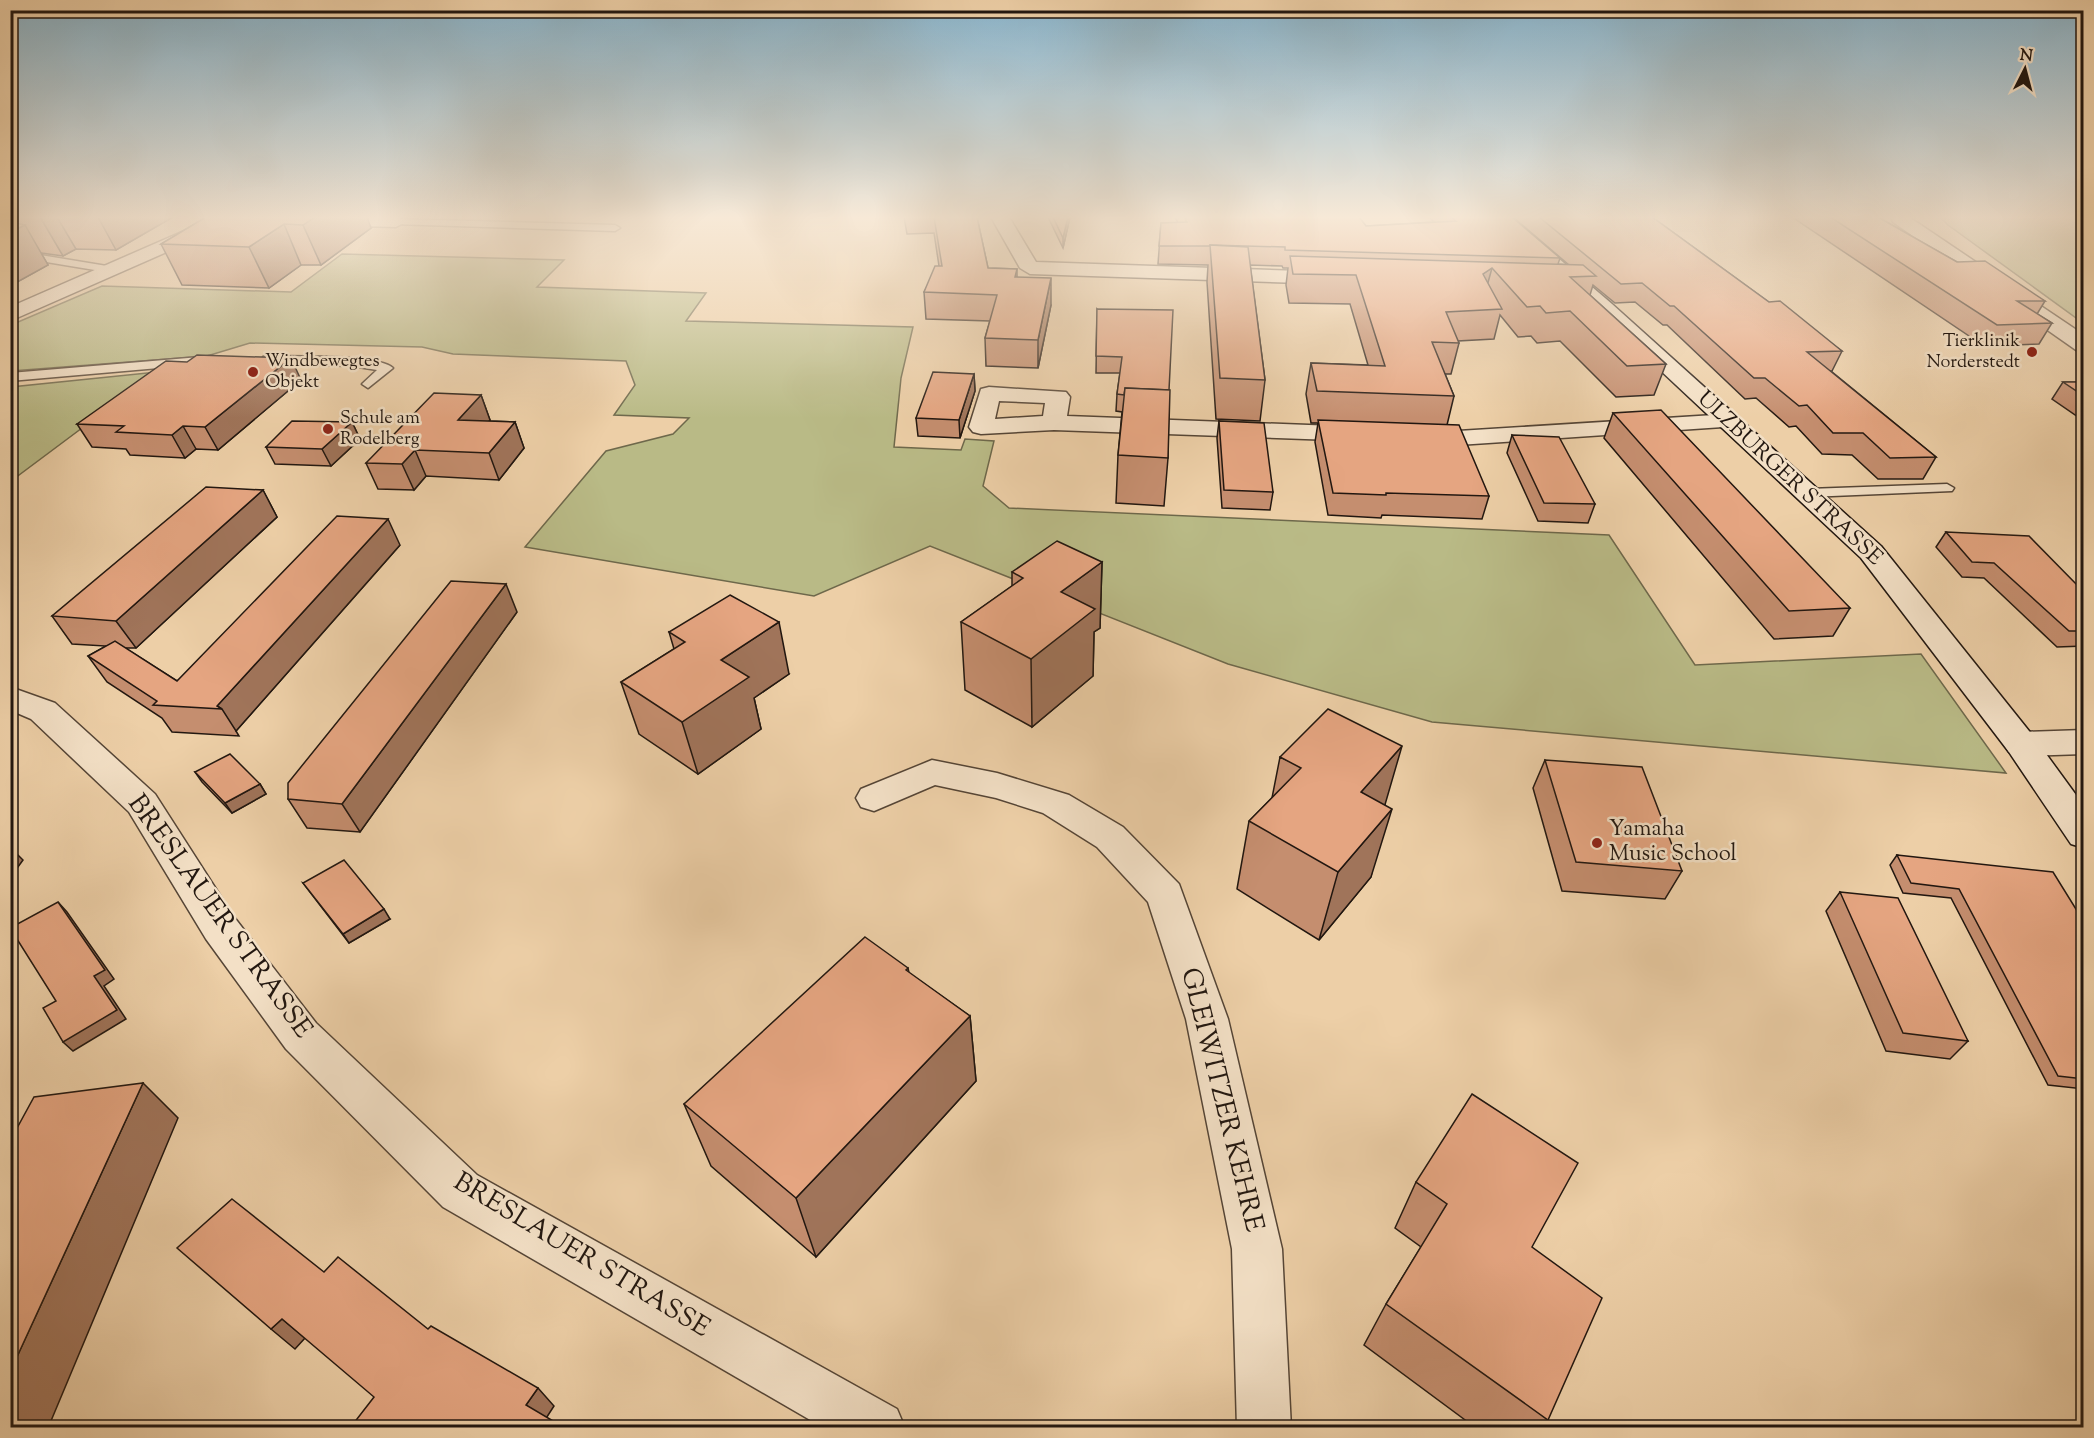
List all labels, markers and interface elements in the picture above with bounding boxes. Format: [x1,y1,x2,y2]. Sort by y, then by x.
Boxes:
north arrow [1995,39,2055,99]
text: N [2019,44,2034,69]
place label: Tierklinik Norderstedt [1926,329,2020,376]
marker: Tierklinik Norderstedt [2025,345,2039,359]
place label: Windbewegtes Objekt [265,349,380,396]
marker: Windbewegtes Objekt [246,365,260,379]
street label: ULZBURGER STRASSE [1689,384,1889,574]
place label: Schule am Rodelberg [340,406,420,453]
marker: Schule am Rodelberg [321,422,335,436]
street label: BRESLAUER STRASSE [117,787,321,1047]
place label: Yamaha Music School [1609,814,1737,871]
marker: Yamaha Music School [1590,836,1604,850]
street label: GLEIWITZER KEHRE [1169,964,1273,1236]
street label: BRESLAUER STRASSE [445,1164,717,1348]

